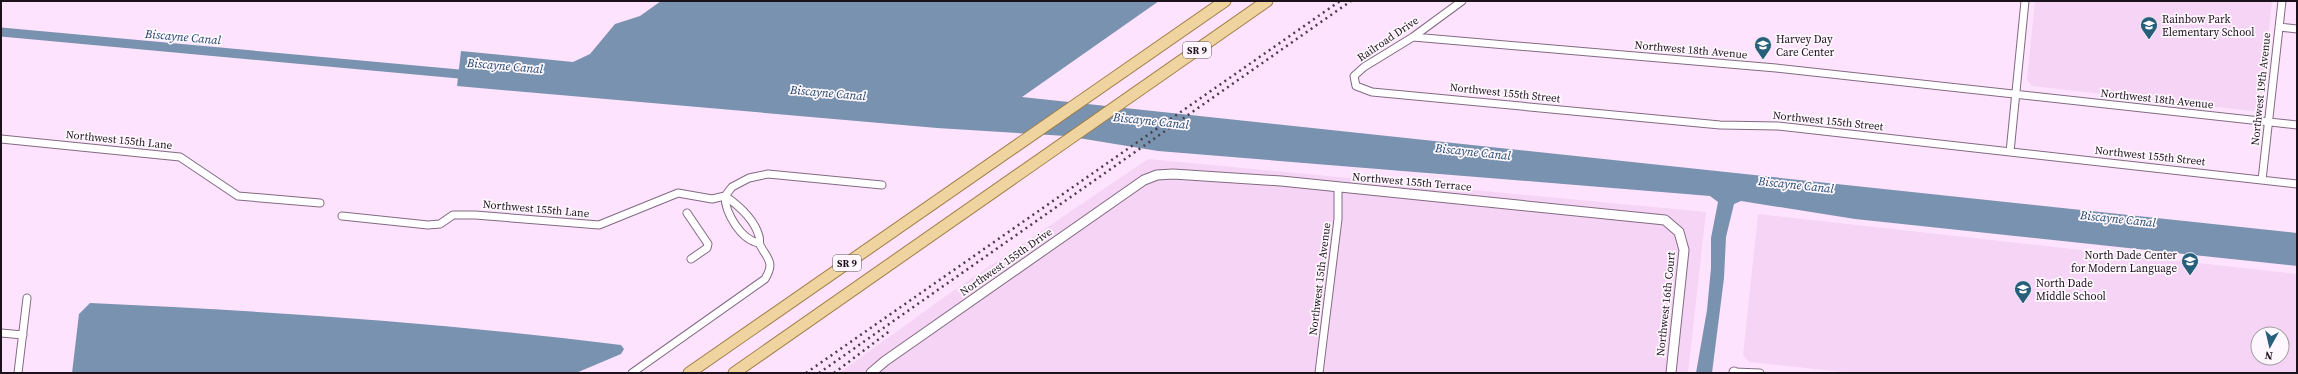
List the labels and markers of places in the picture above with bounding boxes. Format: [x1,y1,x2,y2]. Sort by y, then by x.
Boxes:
place label: Rainbow Park Elementary School [2162,12,2254,40]
school or university icon: Rainbow Park Elementary School [2139,15,2159,40]
place label: Harvey Day Care Center [1776,32,1835,60]
school or university icon: Harvey Day Care Center [1753,35,1773,60]
place label: North Dade Center for Modern Language [2071,248,2177,276]
school or university icon: North Dade Center for Modern Language [2180,251,2200,276]
place label: North Dade Middle School [2036,276,2106,304]
school or university icon: North Dade Middle School [2013,279,2033,304]

